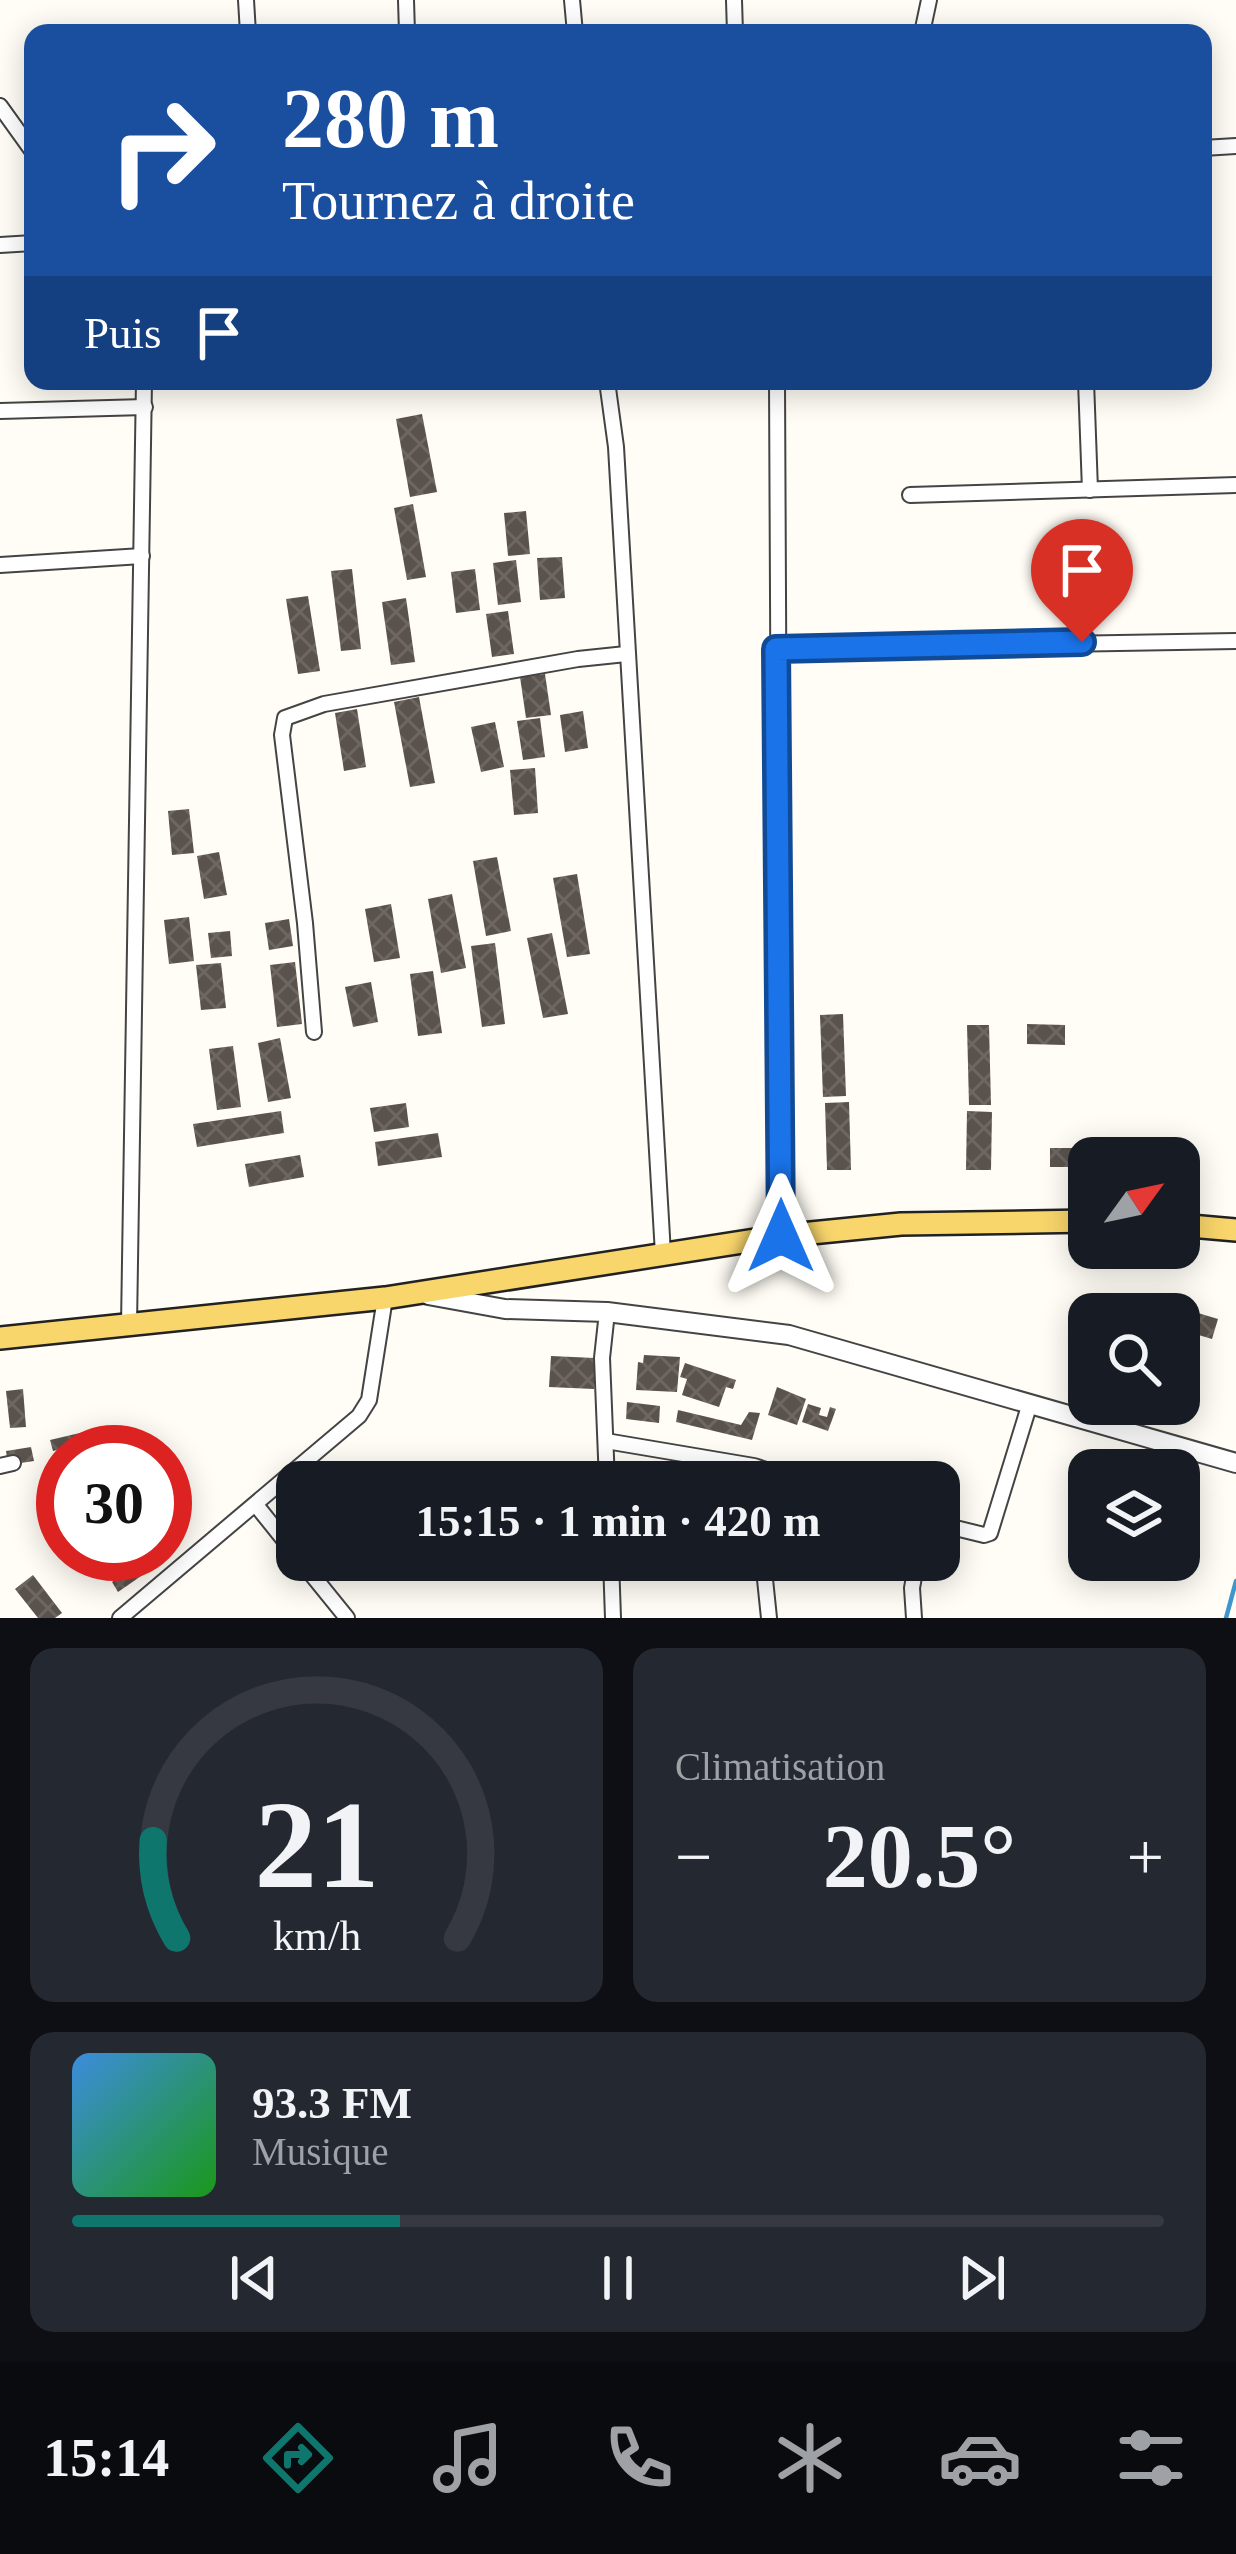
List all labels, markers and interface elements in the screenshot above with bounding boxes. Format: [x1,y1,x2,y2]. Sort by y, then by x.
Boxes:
icon: right [84,72,240,228]
text: 280 m [282,72,499,165]
text: Tournez à droite [282,171,635,231]
icon: arrive [186,300,252,366]
text: Puis [84,308,162,358]
pin [1031,519,1133,642]
icon: arrive [1049,537,1115,603]
north arrow [1068,1137,1200,1269]
map controls [1068,1137,1200,1581]
position arrow [718,1173,844,1299]
button: search [1068,1293,1200,1425]
speed limit sign: 30 [36,1425,192,1581]
button: layers [1068,1449,1200,1581]
text: 15:15 · 1 min · 420 m [416,1496,821,1546]
text: Climatisation [675,1745,885,1788]
text: 21 [254,1776,379,1914]
text: 20.5° [823,1807,1016,1906]
text: − [675,1820,712,1893]
text: + [1127,1820,1164,1893]
text: km/h [272,1912,361,1959]
text: 93.3 FM [252,2078,412,2128]
text: Musique [252,2130,389,2173]
icon: previous [221,2245,287,2311]
icon: pause [585,2245,651,2311]
icon: next [949,2245,1015,2311]
icon: directions [256,2416,340,2500]
icon: music [426,2416,510,2500]
icon: phone [597,2416,681,2500]
icon: climate [768,2416,852,2500]
icon: car [938,2416,1022,2500]
icon: filters [1109,2416,1193,2500]
text: 15:14 [43,2428,169,2488]

